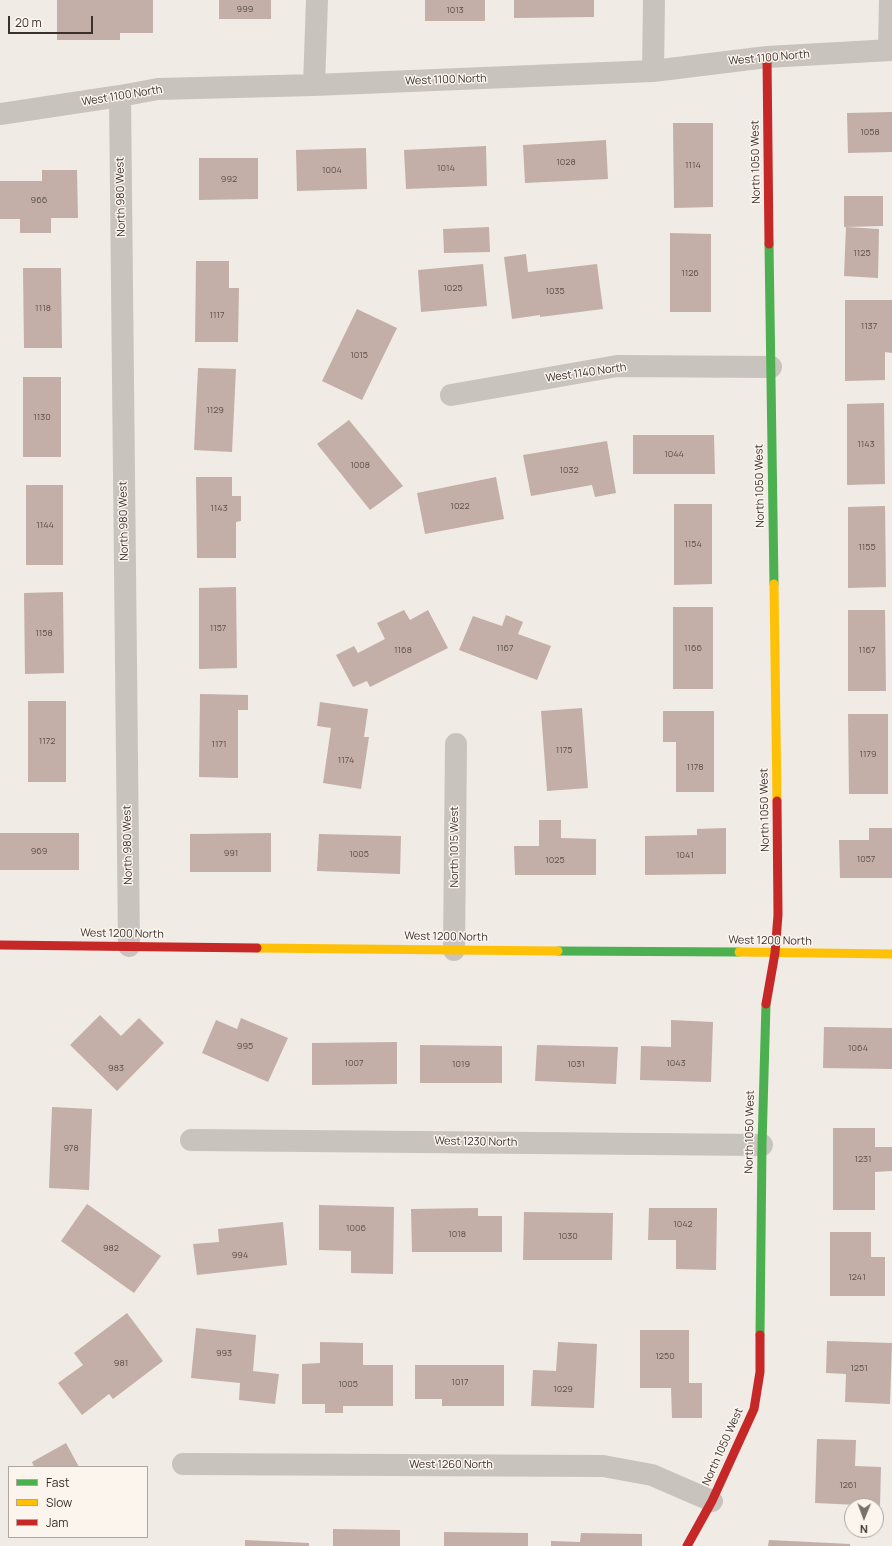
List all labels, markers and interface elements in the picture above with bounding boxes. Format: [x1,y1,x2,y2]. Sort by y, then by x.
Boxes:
house number: 999 [237,4,253,14]
house number: 1013 [446,5,464,15]
scale bar [10,8,95,34]
text: 20 m [15,14,42,31]
street label: West 1100 North [728,48,810,68]
street label: West 1100 North [405,72,487,88]
street label: West 1100 North [81,83,163,109]
street label: North 1050 West [749,120,763,204]
house number: 1058 [860,127,880,137]
street label: North 980 West [114,157,128,237]
house number: 1028 [556,157,576,167]
house number: 1114 [685,160,701,170]
house number: 1014 [437,163,455,173]
house number: 1004 [322,165,342,175]
house number: 992 [221,174,237,184]
house number: 966 [31,195,47,205]
house number: 1125 [853,248,871,258]
house number: 1126 [681,268,699,278]
house number: 1025 [443,283,463,293]
house number: 1035 [545,286,565,296]
house number: 1118 [35,303,51,313]
house number: 1117 [209,310,225,320]
house number: 1137 [861,321,877,331]
house number: 1015 [350,350,368,360]
street label: West 1140 North [545,361,627,385]
house number: 1129 [206,405,224,415]
house number: 1130 [33,412,51,422]
house number: 1143 [857,439,875,449]
street label: North 1050 West [753,444,767,528]
house number: 1044 [664,449,684,459]
house number: 1008 [350,460,370,470]
house number: 1032 [559,465,579,475]
street label: North 980 West [117,481,131,561]
house number: 1022 [450,501,470,511]
house number: 1143 [210,503,228,513]
house number: 1144 [36,520,54,530]
house number: 1154 [684,539,702,549]
house number: 1155 [858,542,876,552]
house number: 1157 [210,623,226,633]
house number: 1158 [35,628,53,638]
house number: 1167 [496,643,514,653]
house number: 1166 [684,643,702,653]
house number: 1168 [394,645,412,655]
house number: 1167 [858,645,876,655]
house number: 1172 [39,736,55,746]
house number: 1171 [211,739,227,749]
house number: 1175 [556,745,572,755]
house number: 1179 [859,749,877,759]
house number: 1174 [338,755,354,765]
house number: 1178 [687,762,703,772]
street label: North 1050 West [758,768,772,852]
street label: North 980 West [121,805,135,885]
street label: North 1015 West [448,806,462,888]
house number: 969 [31,846,47,856]
house number: 991 [224,848,238,858]
house number: 1005 [349,849,369,859]
house number: 1041 [676,850,694,860]
house number: 1057 [857,854,875,864]
house number: 1025 [545,855,565,865]
street label: West 1200 North [80,927,164,941]
street label: West 1200 North [404,930,488,944]
street label: West 1200 North [728,934,812,948]
house number: 995 [237,1041,253,1051]
house number: 1064 [848,1043,868,1053]
house number: 1007 [344,1058,364,1068]
house number: 1043 [666,1058,686,1068]
house number: 1019 [452,1059,470,1069]
house number: 1031 [567,1059,585,1069]
house number: 983 [108,1063,124,1073]
street label: North 1050 West [743,1090,757,1174]
street label: West 1230 North [434,1135,518,1149]
house number: 978 [63,1143,79,1153]
house number: 1231 [854,1154,872,1164]
house number: 1042 [673,1219,693,1229]
house number: 1006 [346,1223,366,1233]
house number: 1018 [448,1229,466,1239]
house number: 1030 [558,1231,578,1241]
house number: 982 [103,1243,119,1253]
house number: 994 [232,1250,248,1260]
house number: 1241 [848,1272,866,1282]
house number: 993 [216,1348,232,1358]
house number: 1250 [655,1351,675,1361]
house number: 981 [114,1358,128,1368]
house number: 1251 [850,1363,868,1373]
house number: 1017 [451,1377,469,1387]
house number: 1005 [338,1379,358,1389]
house number: 1029 [553,1384,573,1394]
street label: North 1050 West [700,1406,746,1488]
street label: West 1260 North [409,1458,493,1472]
legend [8,1466,148,1538]
text: Fast [46,1474,70,1491]
house number: 1261 [839,1480,857,1490]
text: Slow [46,1494,72,1511]
north arrow [844,1498,884,1538]
text: Jam [46,1514,68,1531]
text: N [860,1522,868,1537]

